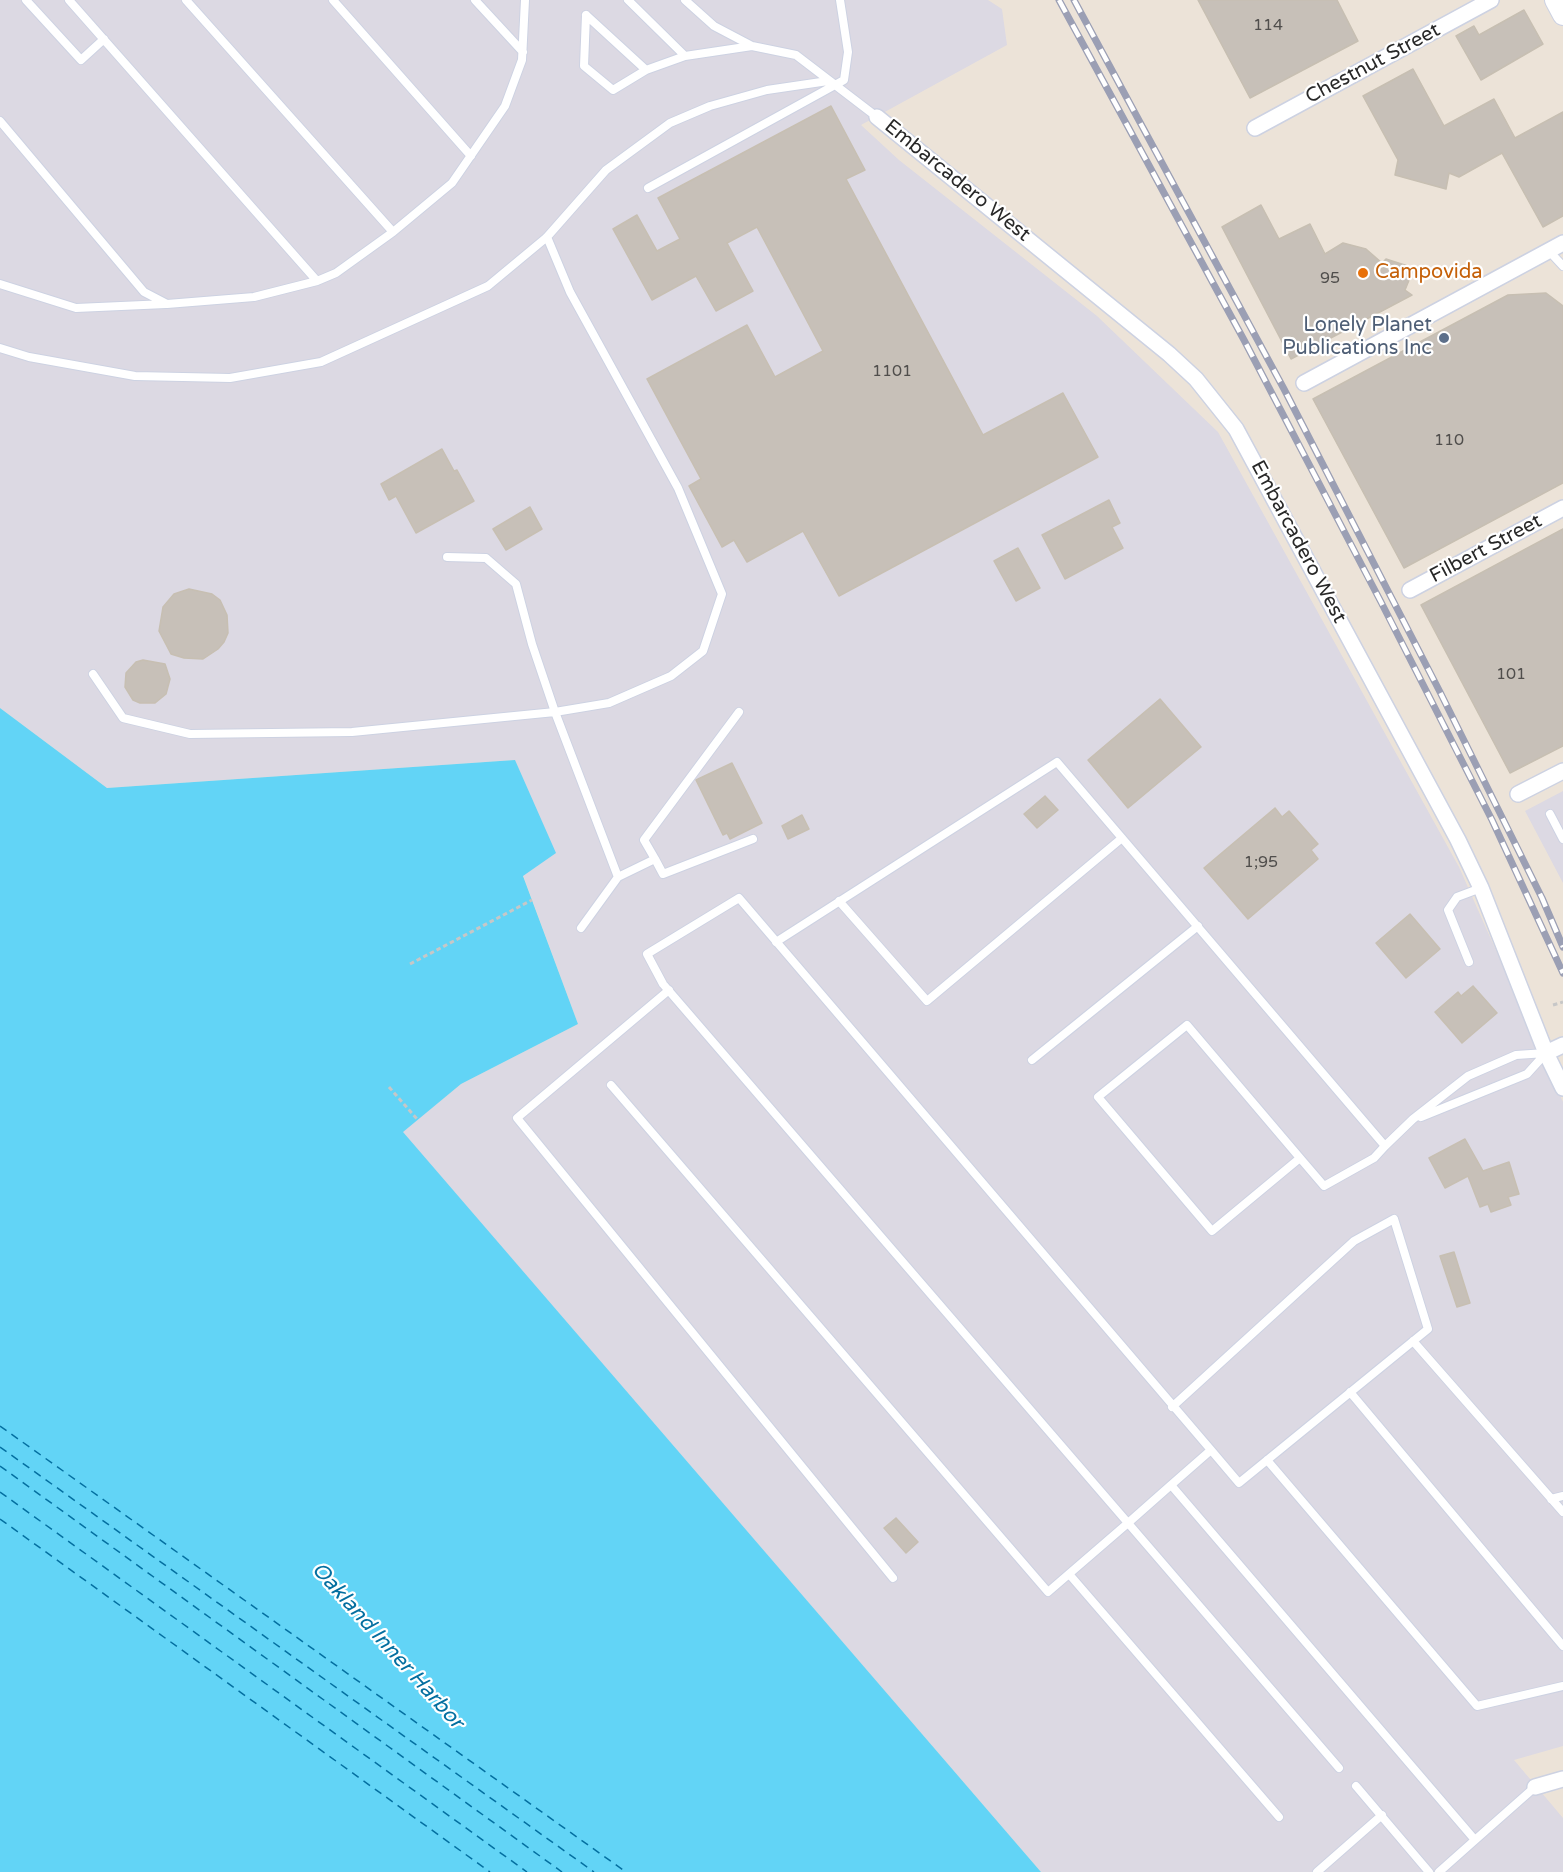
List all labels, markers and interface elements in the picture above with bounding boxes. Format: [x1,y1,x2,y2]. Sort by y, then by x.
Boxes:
house number: 114 [1253,16,1283,36]
street label: Chestnut Street [1302,18,1444,110]
street label: Embarcadero West [879,115,1035,247]
place label: Campovida [1375,261,1483,285]
marker: Campovida [1356,266,1370,280]
house number: 95 [1320,269,1340,289]
place label: Lonely Planet Publications Inc [1282,314,1432,361]
marker: Lonely Planet Publications Inc [1437,331,1451,345]
house number: 1101 [872,362,912,382]
house number: 110 [1434,431,1464,451]
street label: Embarcadero West [1245,457,1351,627]
street label: Filbert Street [1426,509,1546,589]
house number: 101 [1496,665,1526,685]
house number: 1;95 [1244,853,1278,873]
water label: Oakland Inner Harbor [306,1558,468,1734]

